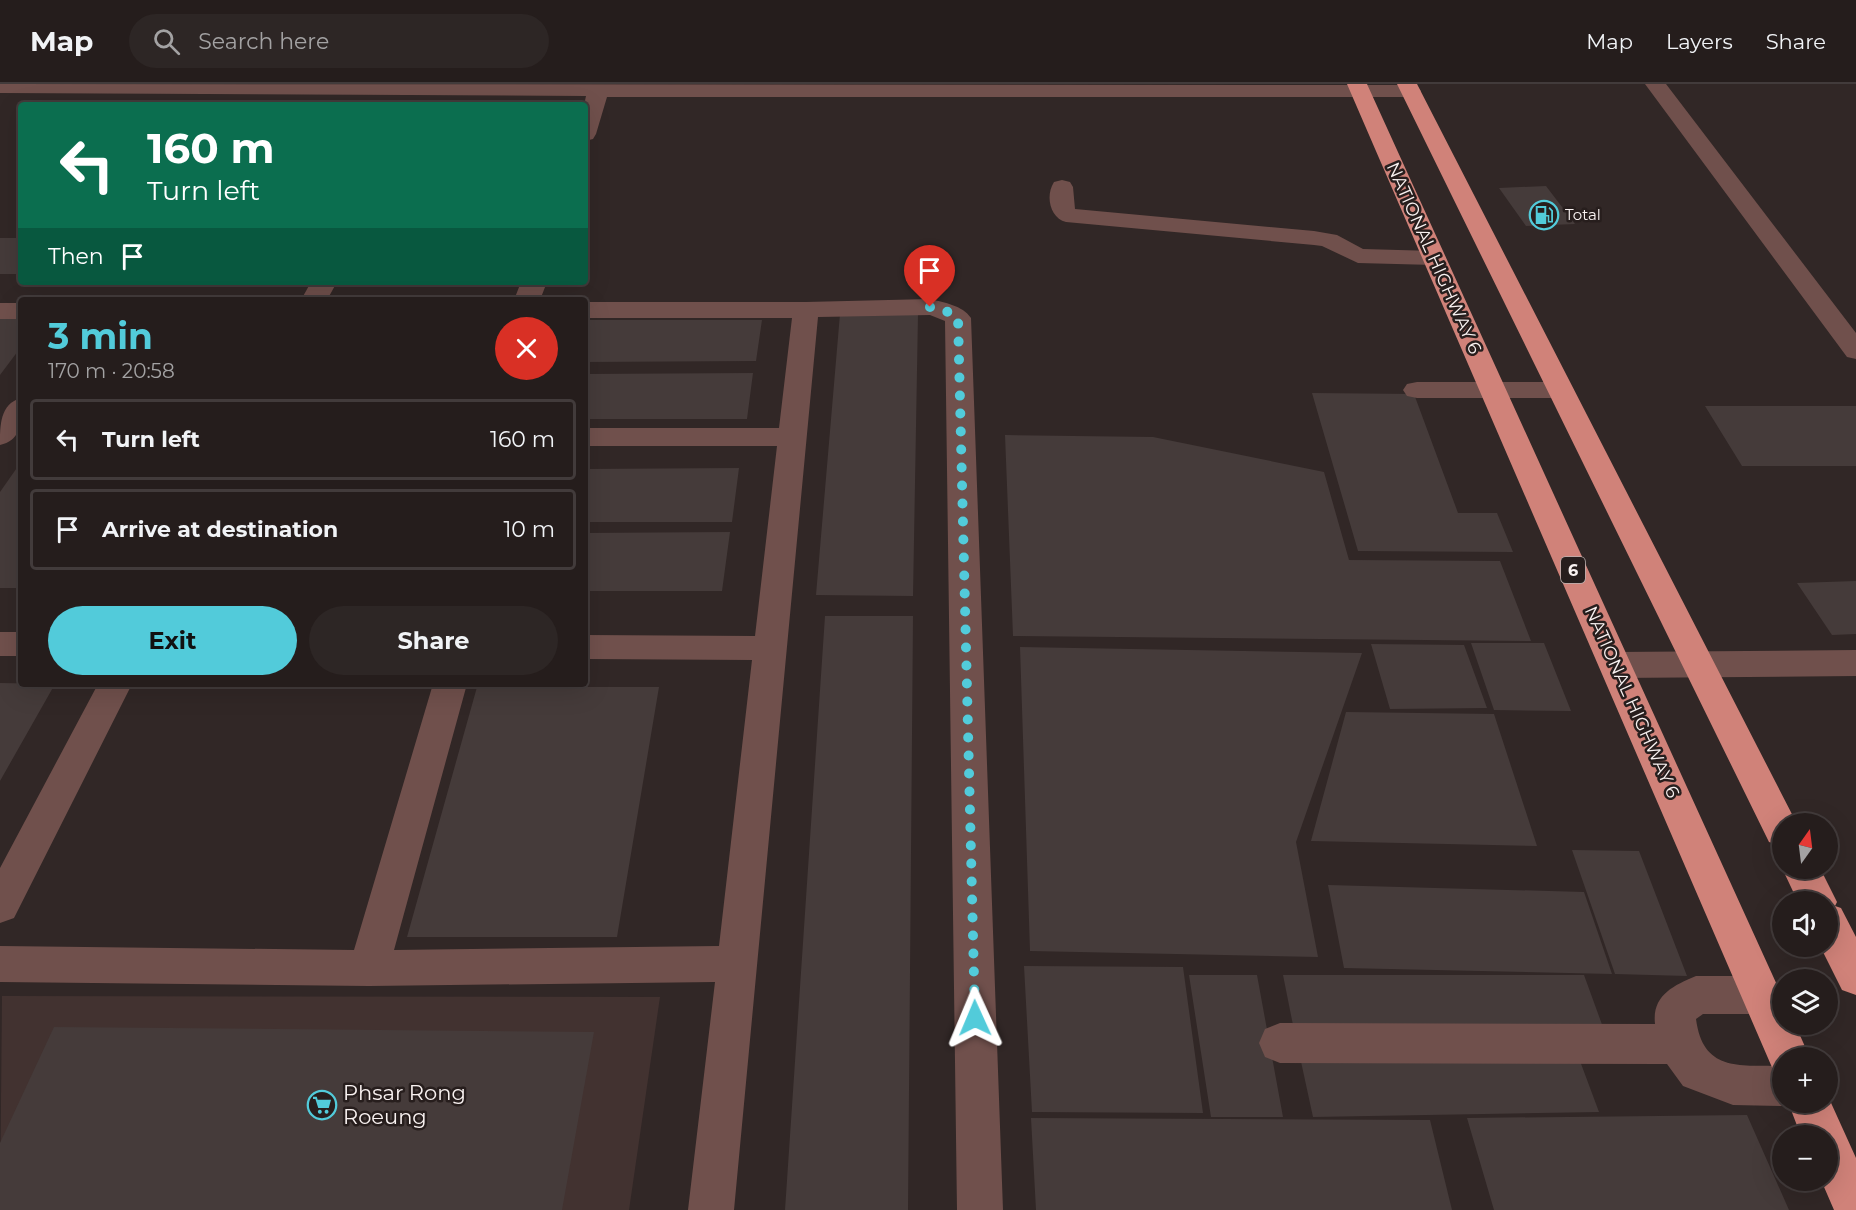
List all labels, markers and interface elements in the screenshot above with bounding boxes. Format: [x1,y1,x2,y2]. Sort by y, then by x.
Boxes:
search box [129,14,549,68]
text: Map [30,24,93,58]
icon: search [150,25,183,58]
text: Search here [198,28,329,55]
text: Map [1586,29,1633,54]
text: Layers [1666,29,1733,54]
text: Share [1766,29,1826,54]
text: 160 m [147,122,275,174]
icon: left [48,126,126,204]
street label: NATIONAL HIGHWAY 6 [1382,159,1486,357]
text: Turn left [147,174,260,207]
fuel station icon: Total [1528,199,1560,231]
place label: Total [1565,205,1601,224]
icon: arrive [116,240,149,273]
text: Then [48,243,104,270]
pin [904,245,955,307]
icon: arrive [913,254,946,287]
text: 3 min [48,314,153,358]
button: close [495,317,558,380]
text: 170 m · 20:58 [48,359,175,383]
icon: left [51,423,84,456]
text: Turn left [102,426,200,453]
text: 160 m [490,426,555,453]
icon: arrive [51,513,84,546]
text: Arrive at destination [102,516,338,543]
text: 10 m [503,516,555,543]
road number: 6 [1561,557,1585,583]
street label: NATIONAL HIGHWAY 6 [1580,603,1684,801]
button: Exit [48,606,297,675]
button: Share [309,606,558,675]
north arrow [1772,813,1838,879]
map controls [1772,813,1838,1191]
button: sound [1772,891,1838,957]
button: layers [1772,969,1838,1035]
position arrow [943,986,1007,1050]
button: + [1772,1047,1838,1113]
place label: Phsar Rong Roeung [343,1080,466,1129]
supermarket icon: Phsar Rong Roeung [306,1089,338,1121]
button: − [1772,1125,1838,1191]

